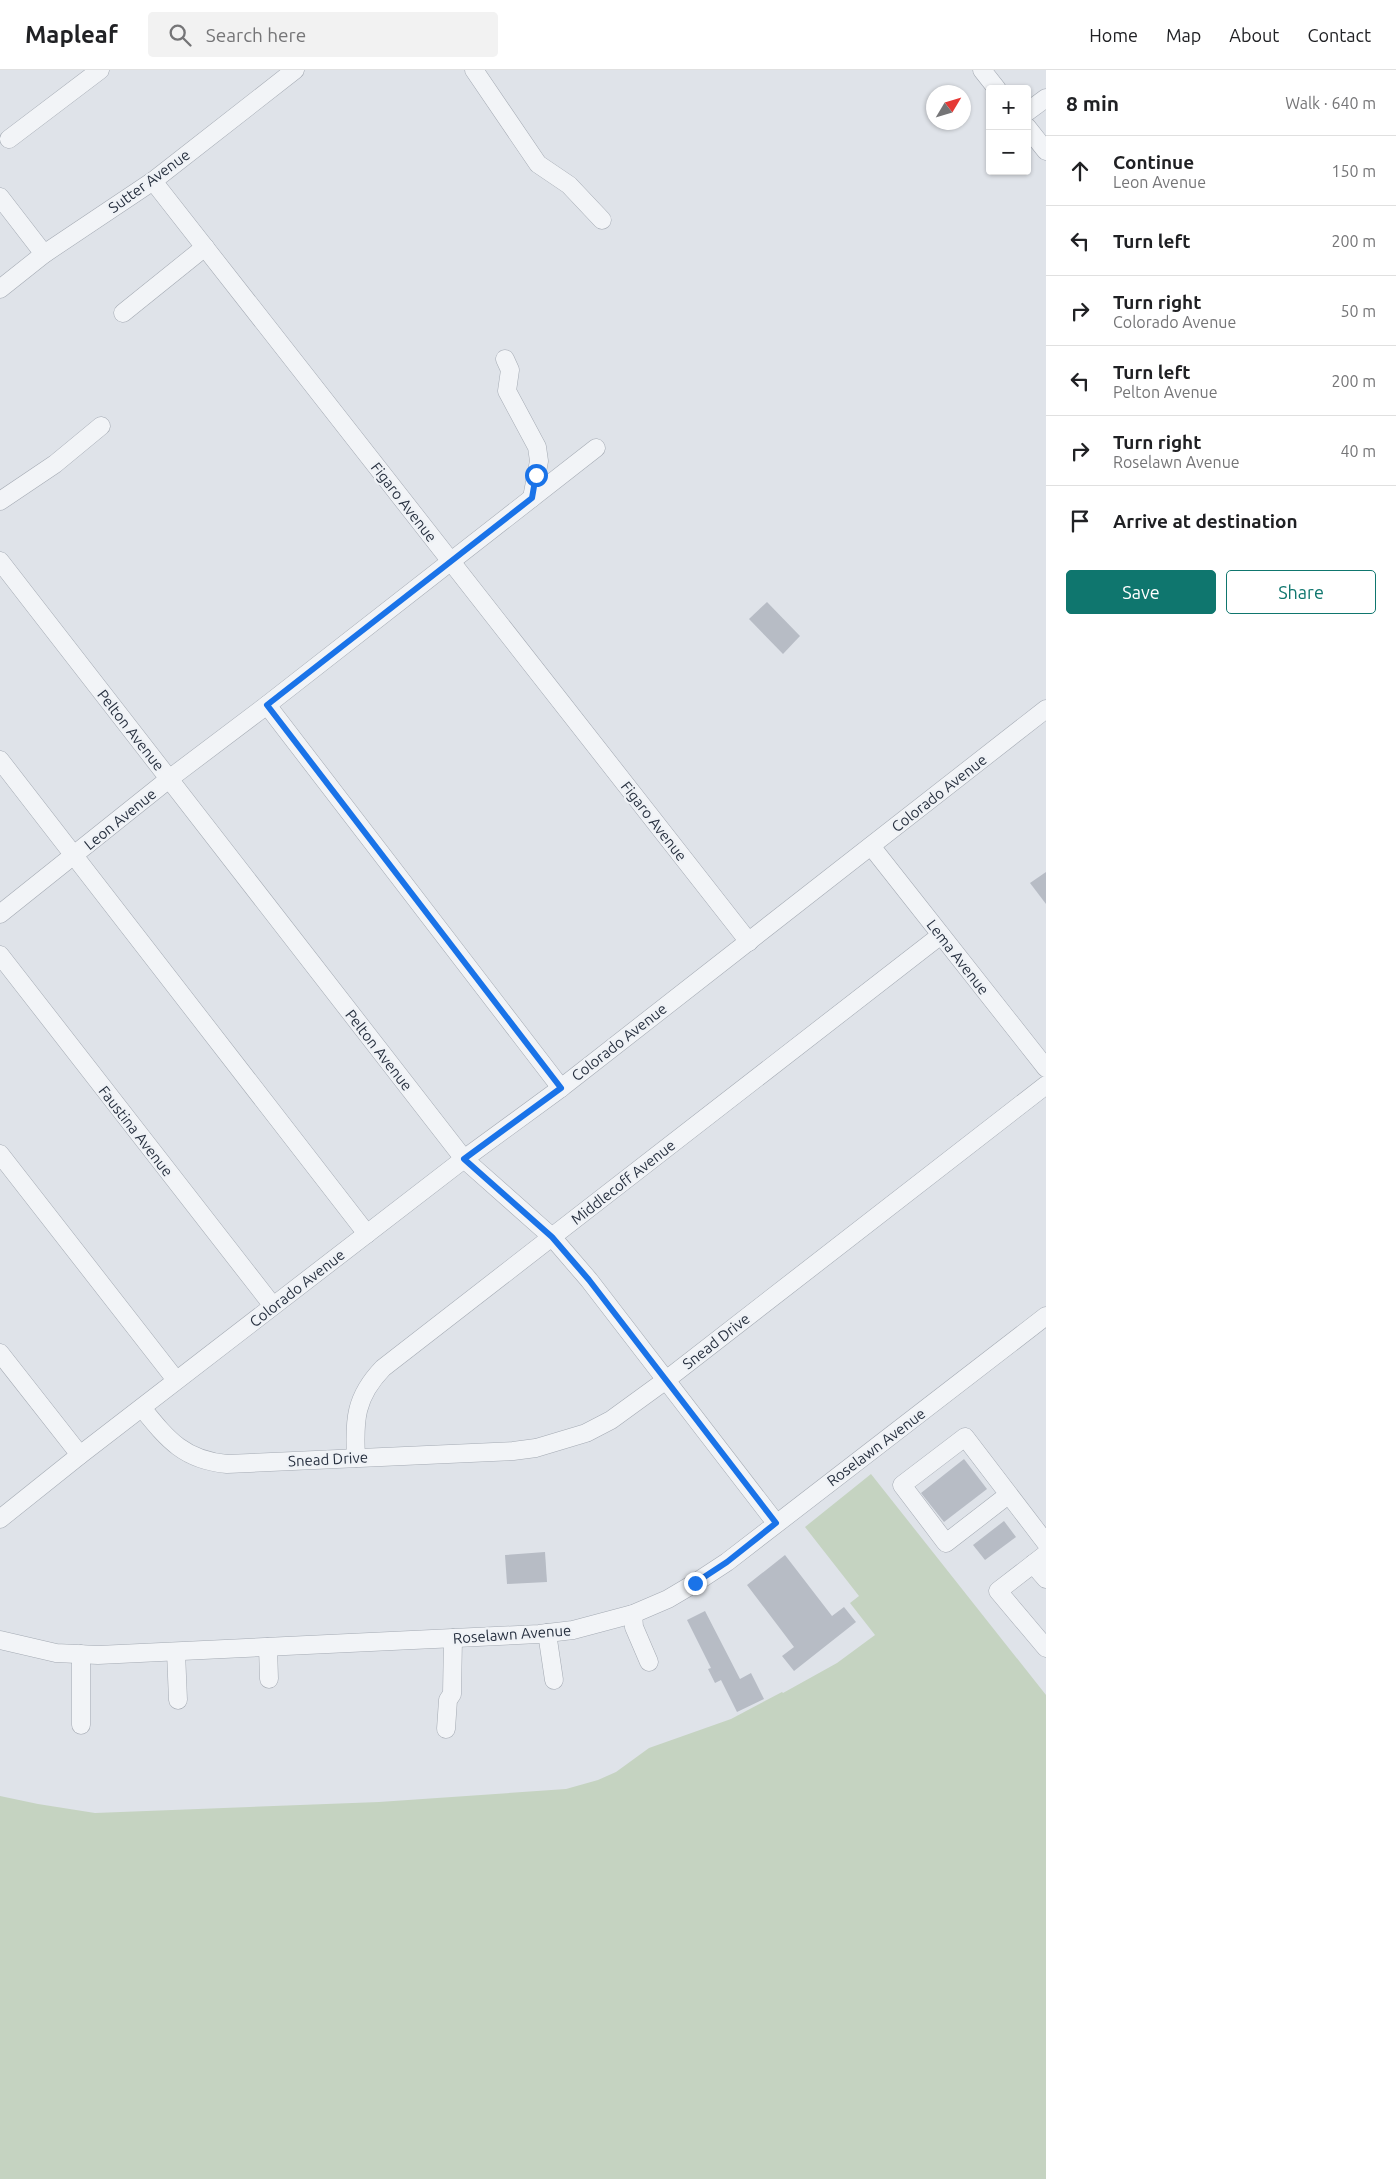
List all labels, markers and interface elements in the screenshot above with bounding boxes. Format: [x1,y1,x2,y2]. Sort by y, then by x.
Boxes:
search box [148,12,498,57]
text: Mapleaf [25,21,118,48]
icon: search [166,21,194,49]
text: Search here [206,24,306,46]
text: Home [1089,25,1138,45]
text: Map [1166,25,1201,45]
text: About [1229,25,1279,45]
text: Contact [1307,25,1371,45]
north arrow [926,85,971,130]
map controls [986,85,1031,175]
button: + [986,85,1031,130]
text: 8 min [1066,91,1119,115]
text: Walk · 640 m [1285,94,1376,112]
button: − [986,130,1031,175]
street label: Sutter Avenue [105,146,193,216]
text: Continue [1113,151,1194,173]
icon: ahead [1066,157,1094,185]
text: 150 m [1331,162,1376,180]
text: Leon Avenue [1113,173,1206,191]
icon: left [1066,227,1094,255]
text: Turn left [1113,230,1191,252]
text: 200 m [1331,232,1376,250]
text: Turn right [1113,291,1201,313]
icon: right [1066,297,1094,325]
text: 50 m [1340,302,1376,320]
text: Colorado Avenue [1113,313,1236,331]
text: Turn left [1113,361,1191,383]
icon: left [1066,367,1094,395]
text: 200 m [1331,372,1376,390]
text: Pelton Avenue [1113,383,1218,401]
text: Turn right [1113,431,1201,453]
icon: right [1066,437,1094,465]
text: 40 m [1340,442,1376,460]
text: Roselawn Avenue [1113,453,1240,471]
street label: Figaro Avenue [368,459,440,545]
route start [525,464,548,487]
icon: arrive [1066,507,1094,535]
text: Arrive at destination [1113,510,1298,532]
button: Save [1066,570,1216,614]
button: Share [1226,570,1376,614]
street label: Pelton Avenue [94,686,168,774]
street label: Colorado Avenue [888,751,990,835]
street label: Figaro Avenue [618,778,690,864]
street label: Leon Avenue [81,785,159,853]
street label: Lema Avenue [923,916,993,998]
street label: Colorado Avenue [568,1000,670,1084]
street label: Pelton Avenue [342,1006,416,1094]
street label: Faustina Avenue [95,1082,177,1180]
street label: Middlecoff Avenue [568,1136,678,1228]
street label: Colorado Avenue [246,1246,348,1330]
street label: Snead Drive [679,1310,753,1372]
street label: Roselawn Avenue [823,1404,929,1490]
street label: Snead Drive [288,1448,368,1470]
route end [684,1572,707,1595]
street label: Roselawn Avenue [452,1621,572,1647]

